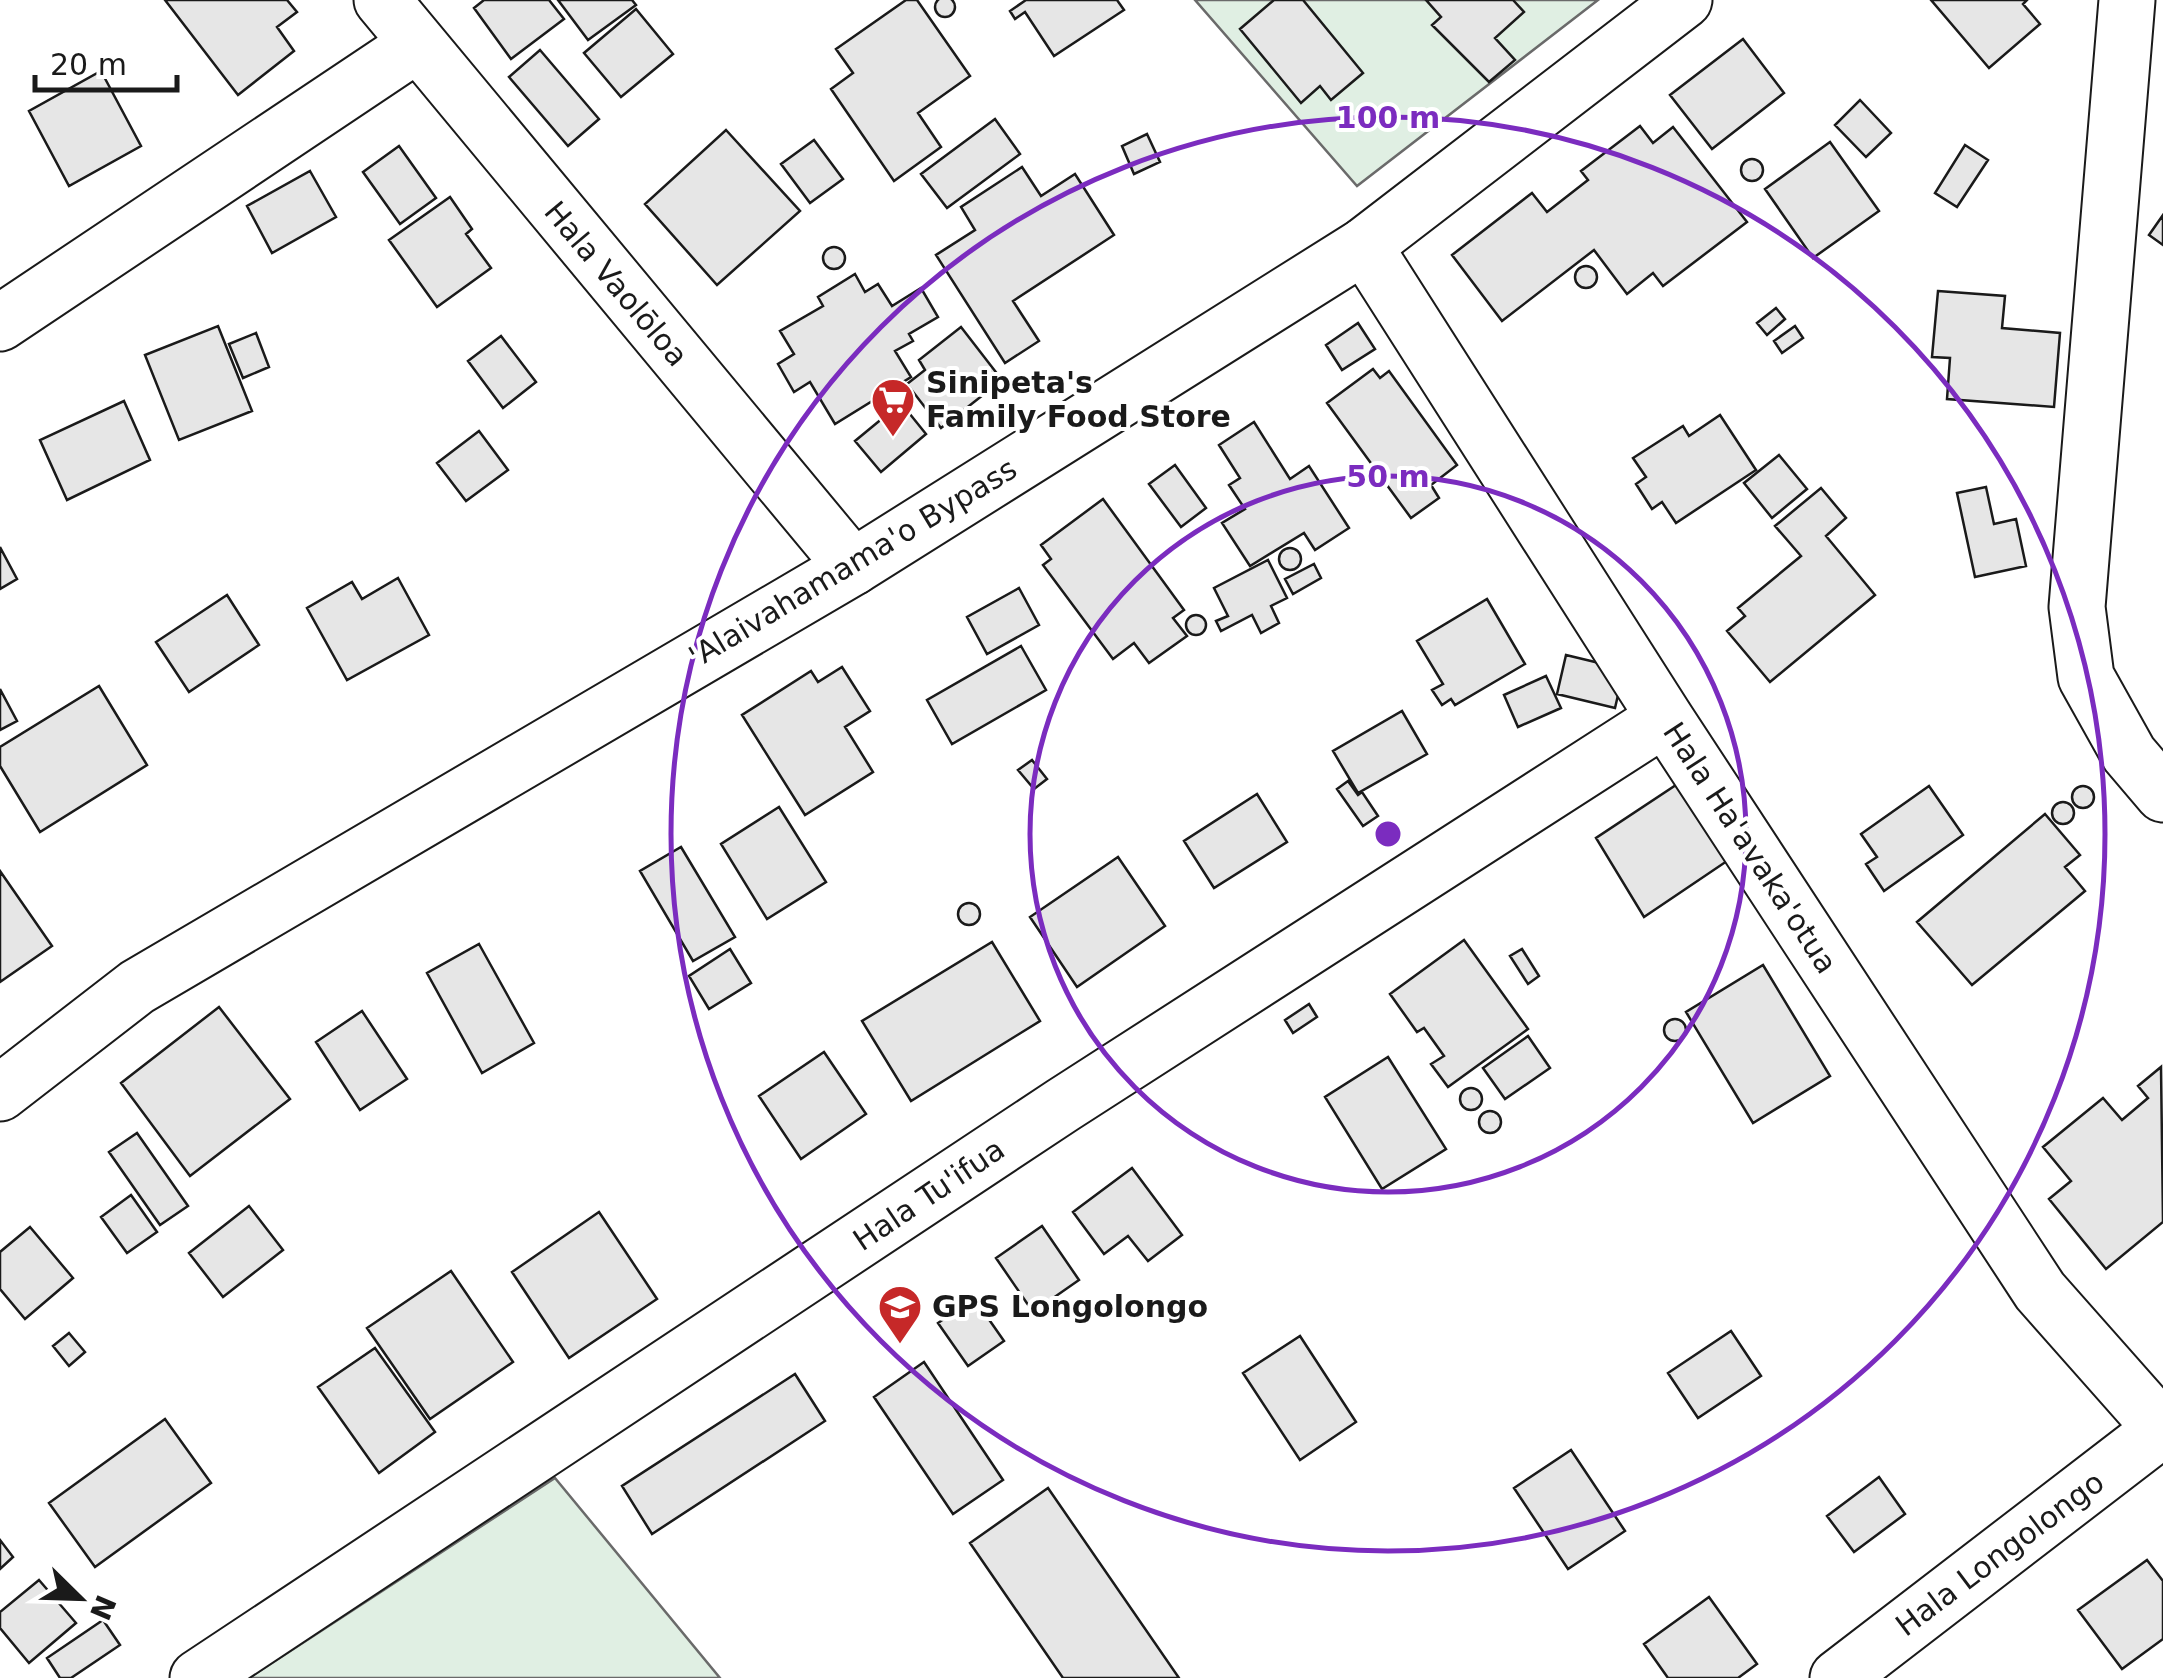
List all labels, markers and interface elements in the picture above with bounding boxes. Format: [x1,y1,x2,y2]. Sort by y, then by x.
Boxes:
scale bar [35,30,178,92]
text: 20 m [50,47,127,82]
text: 100 m [1336,100,1440,135]
street label: Hala Vaolōloa [537,194,695,373]
place label: Sinipeta's Family Food Store [926,365,1231,434]
supermarket icon: Sinipeta's Family Food Store [870,377,916,438]
street label: 'Alaivahamama'o Bypass [683,451,1023,674]
text: 50 m [1346,459,1430,494]
street label: Hala Ha'avaka'otua [1656,716,1845,980]
centre of rings [1370,816,1406,852]
street label: Hala Tu'ifua [847,1131,1011,1258]
school or university icon: GPS Longolongo [877,1284,923,1345]
place label: GPS Longolongo [932,1289,1208,1324]
street label: Hala Longolongo [1889,1464,2111,1643]
north arrow [30,1548,130,1648]
text: N [83,1590,122,1625]

